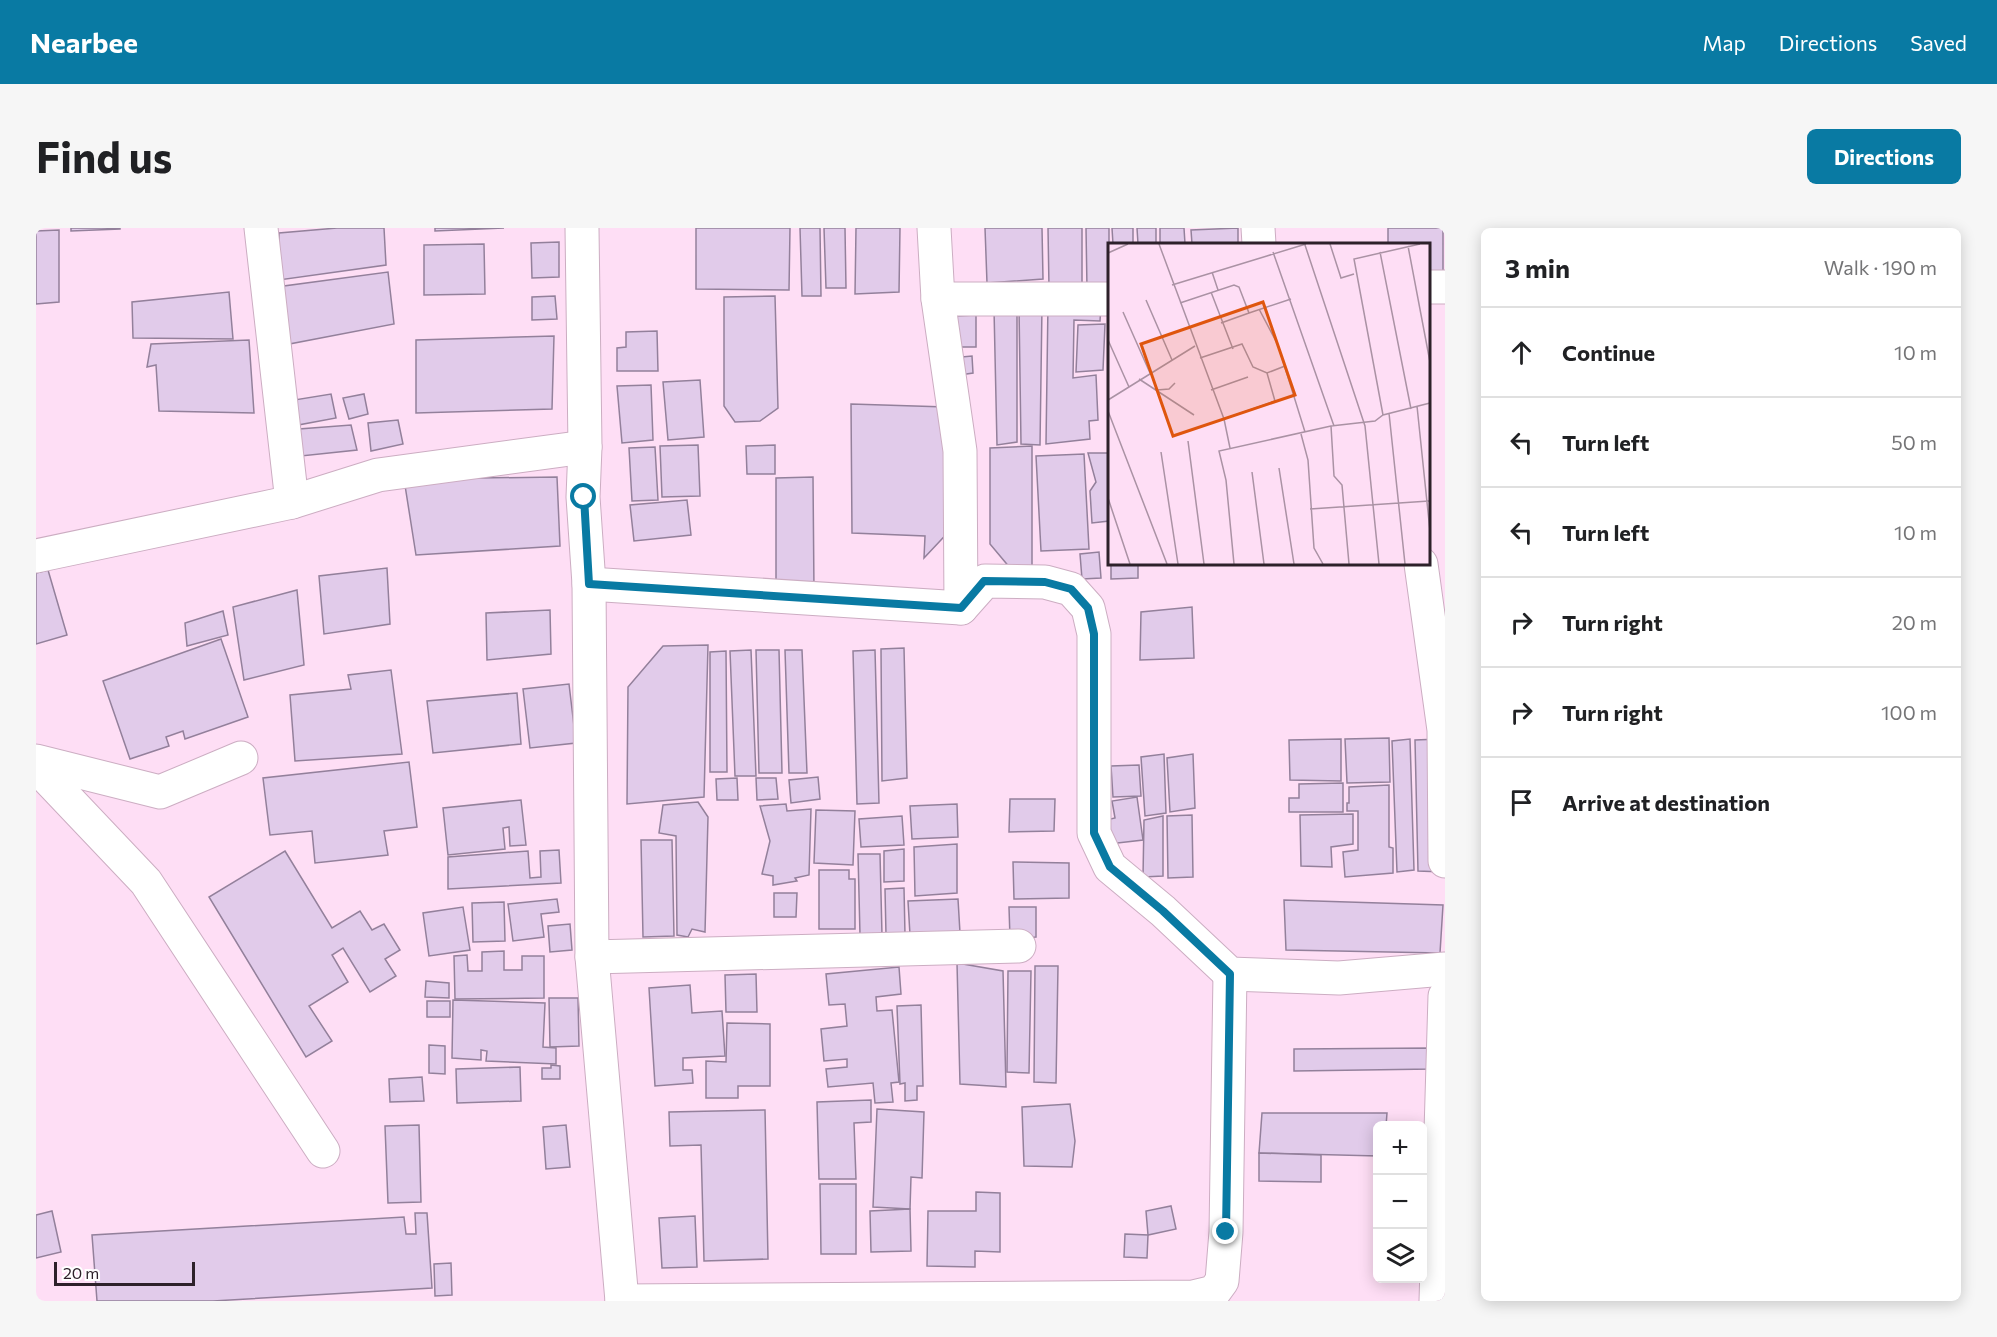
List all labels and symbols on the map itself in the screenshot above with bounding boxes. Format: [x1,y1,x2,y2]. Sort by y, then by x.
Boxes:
inset map [1108,243,1430,566]
route start [570,483,596,509]
route end [1212,1218,1238,1244]
scale bar [54,1259,195,1286]

